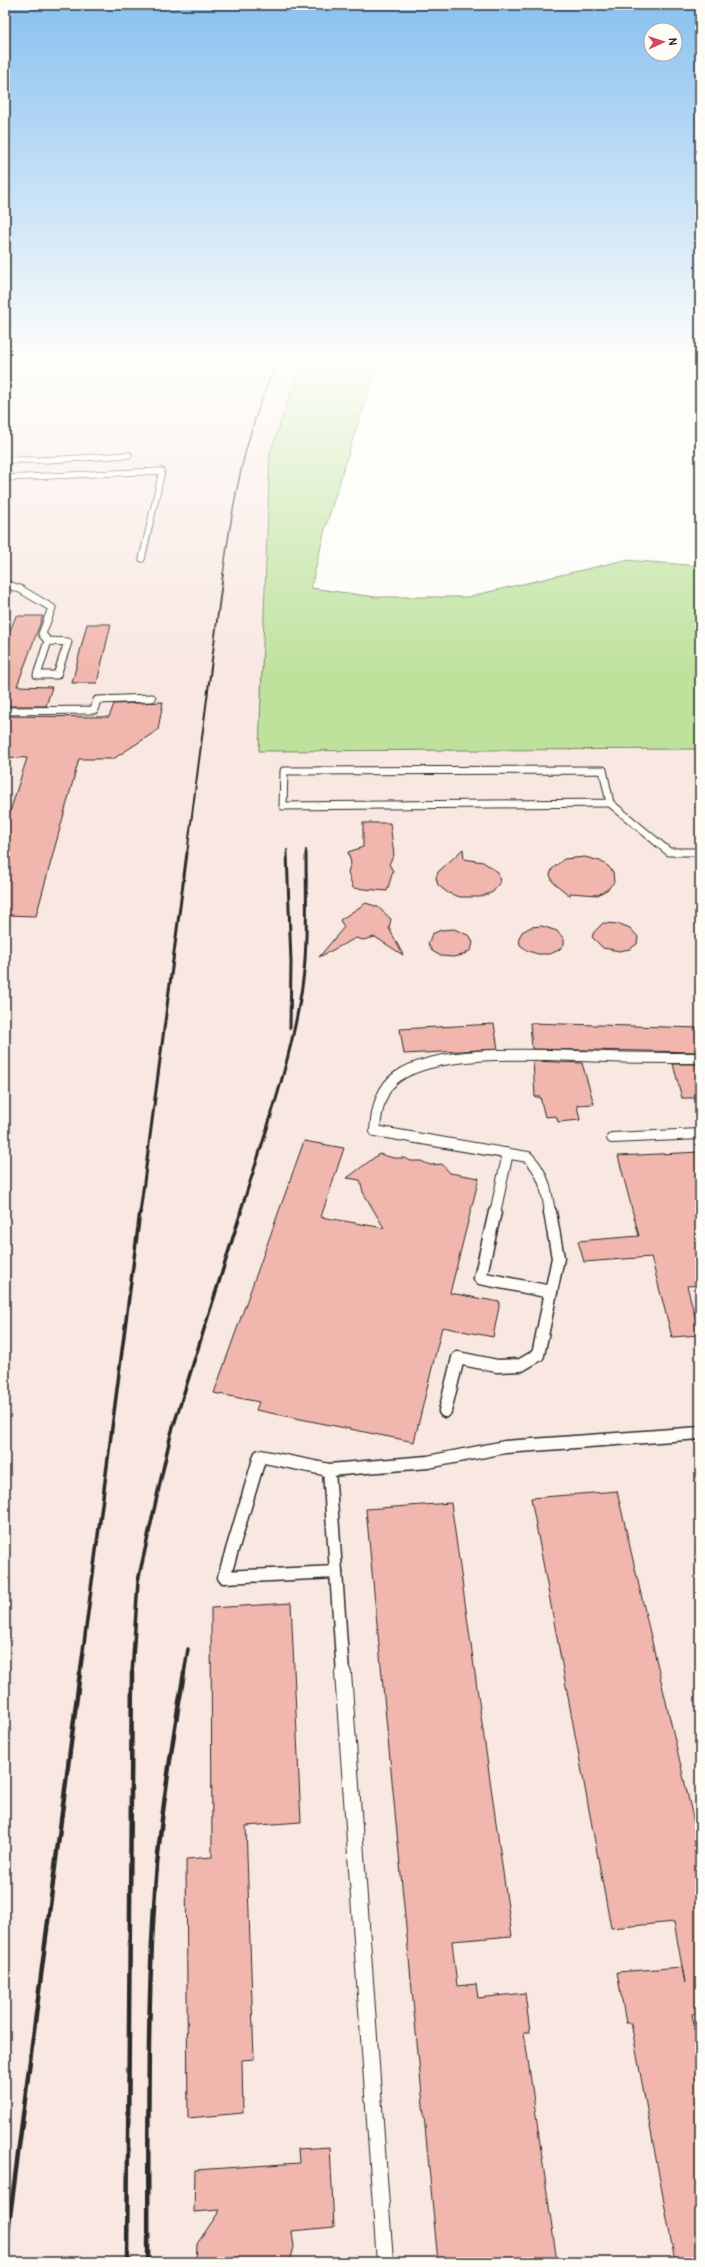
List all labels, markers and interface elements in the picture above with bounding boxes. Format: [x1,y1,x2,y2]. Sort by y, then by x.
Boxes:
north arrow [643,22,683,62]
text: N [666,37,679,46]

